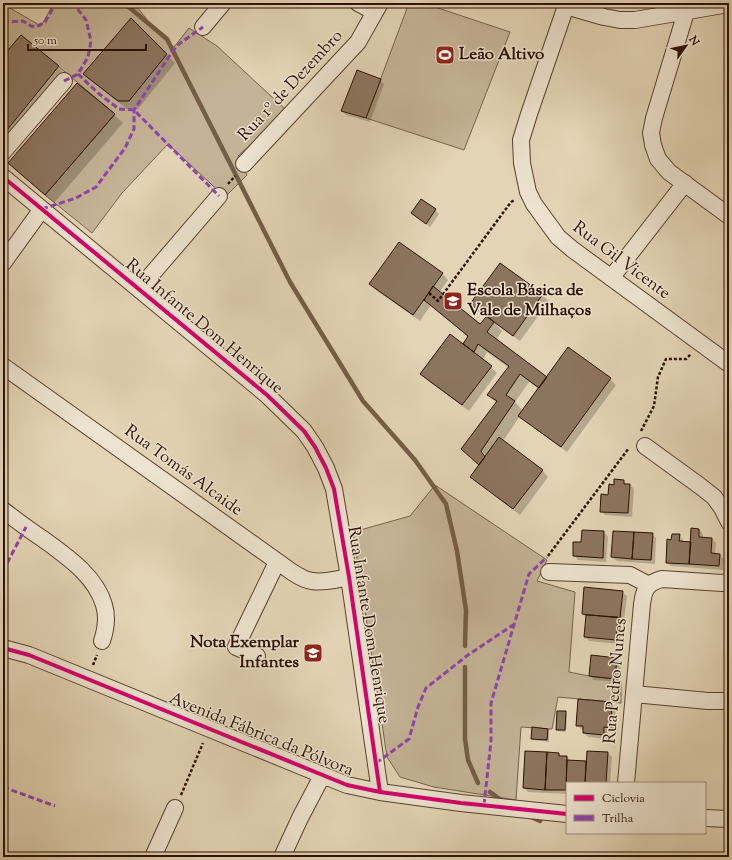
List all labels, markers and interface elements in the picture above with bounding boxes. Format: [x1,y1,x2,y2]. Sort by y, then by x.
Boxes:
street label: Rua 1º de Dezembro [233,25,349,147]
scale bar [28,26,146,52]
north arrow [666,26,706,66]
text: 50 m [33,32,57,50]
text: N [684,32,703,49]
place label: Leão Altivo [459,43,544,67]
sports icon: Leão Altivo [434,44,456,66]
street label: Rua Gil Vicente [567,216,675,306]
street label: Rua Infante Dom Henrique [120,254,288,400]
place label: Escola Básica de Vale de Milhaços [467,279,591,323]
school or university icon: Escola Básica de Vale de Milhaços [442,290,464,312]
street label: Rua Tomás Alcaide [119,420,247,522]
street label: Rua Infante Dom Henrique [341,525,395,725]
street label: Rua Pedro Nunes [599,617,633,745]
place label: Nota Exemplar Infantes [190,631,300,675]
school or university icon: Nota Exemplar Infantes [302,642,324,664]
street label: Avenida Fábrica da Pólvora [165,687,357,783]
legend [566,782,706,834]
text: Ciclovia [602,790,645,808]
text: Trilha [602,810,634,828]

